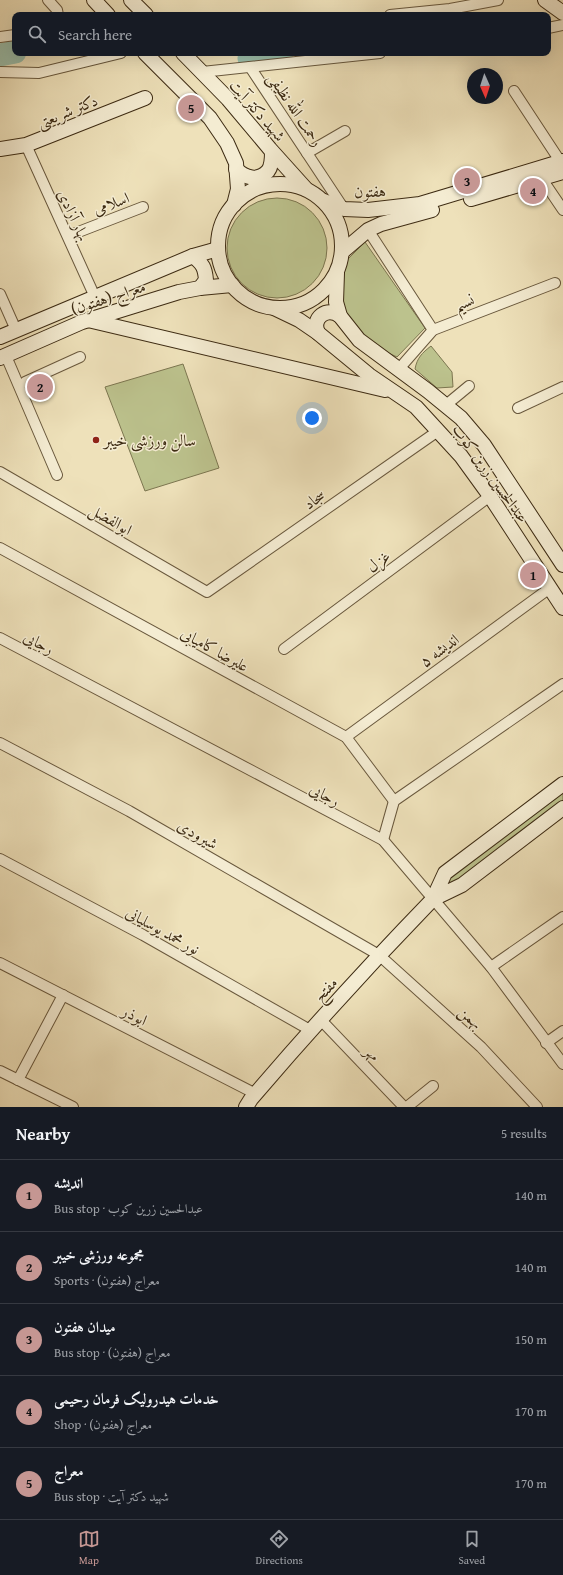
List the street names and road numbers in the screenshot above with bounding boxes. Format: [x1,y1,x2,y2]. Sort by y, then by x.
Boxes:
street label: رحمت الله نظیفی [262,67,330,151]
street label: شهید دکتر آیت [224,74,292,146]
street label: دکتر شریعتی [33,88,101,134]
street label: هفتون [354,178,386,204]
street label: بهار آزادی [52,185,96,245]
street label: اسلامی [89,185,133,221]
street label: معراج (هفتون) [68,274,149,323]
street label: نسیم [450,287,480,322]
street label: عبدالحسین زرین کوب [447,419,535,527]
street label: سجاد [298,483,330,515]
street label: ابوالفضل [85,497,137,541]
street label: غزل [361,544,395,578]
street label: علیرضا کامیابی [177,620,253,678]
street label: رجایی [19,624,59,660]
street label: اندیشه ۵ [414,627,464,673]
street label: رجایی [305,776,345,812]
street label: شیرودی [173,813,223,855]
street label: نور محمد یوسلیانی [122,900,204,960]
street label: مفتح [307,971,345,1009]
street label: ابوذر [116,998,152,1032]
street label: بهمن [453,999,489,1035]
street label: مهر [358,1038,386,1066]

